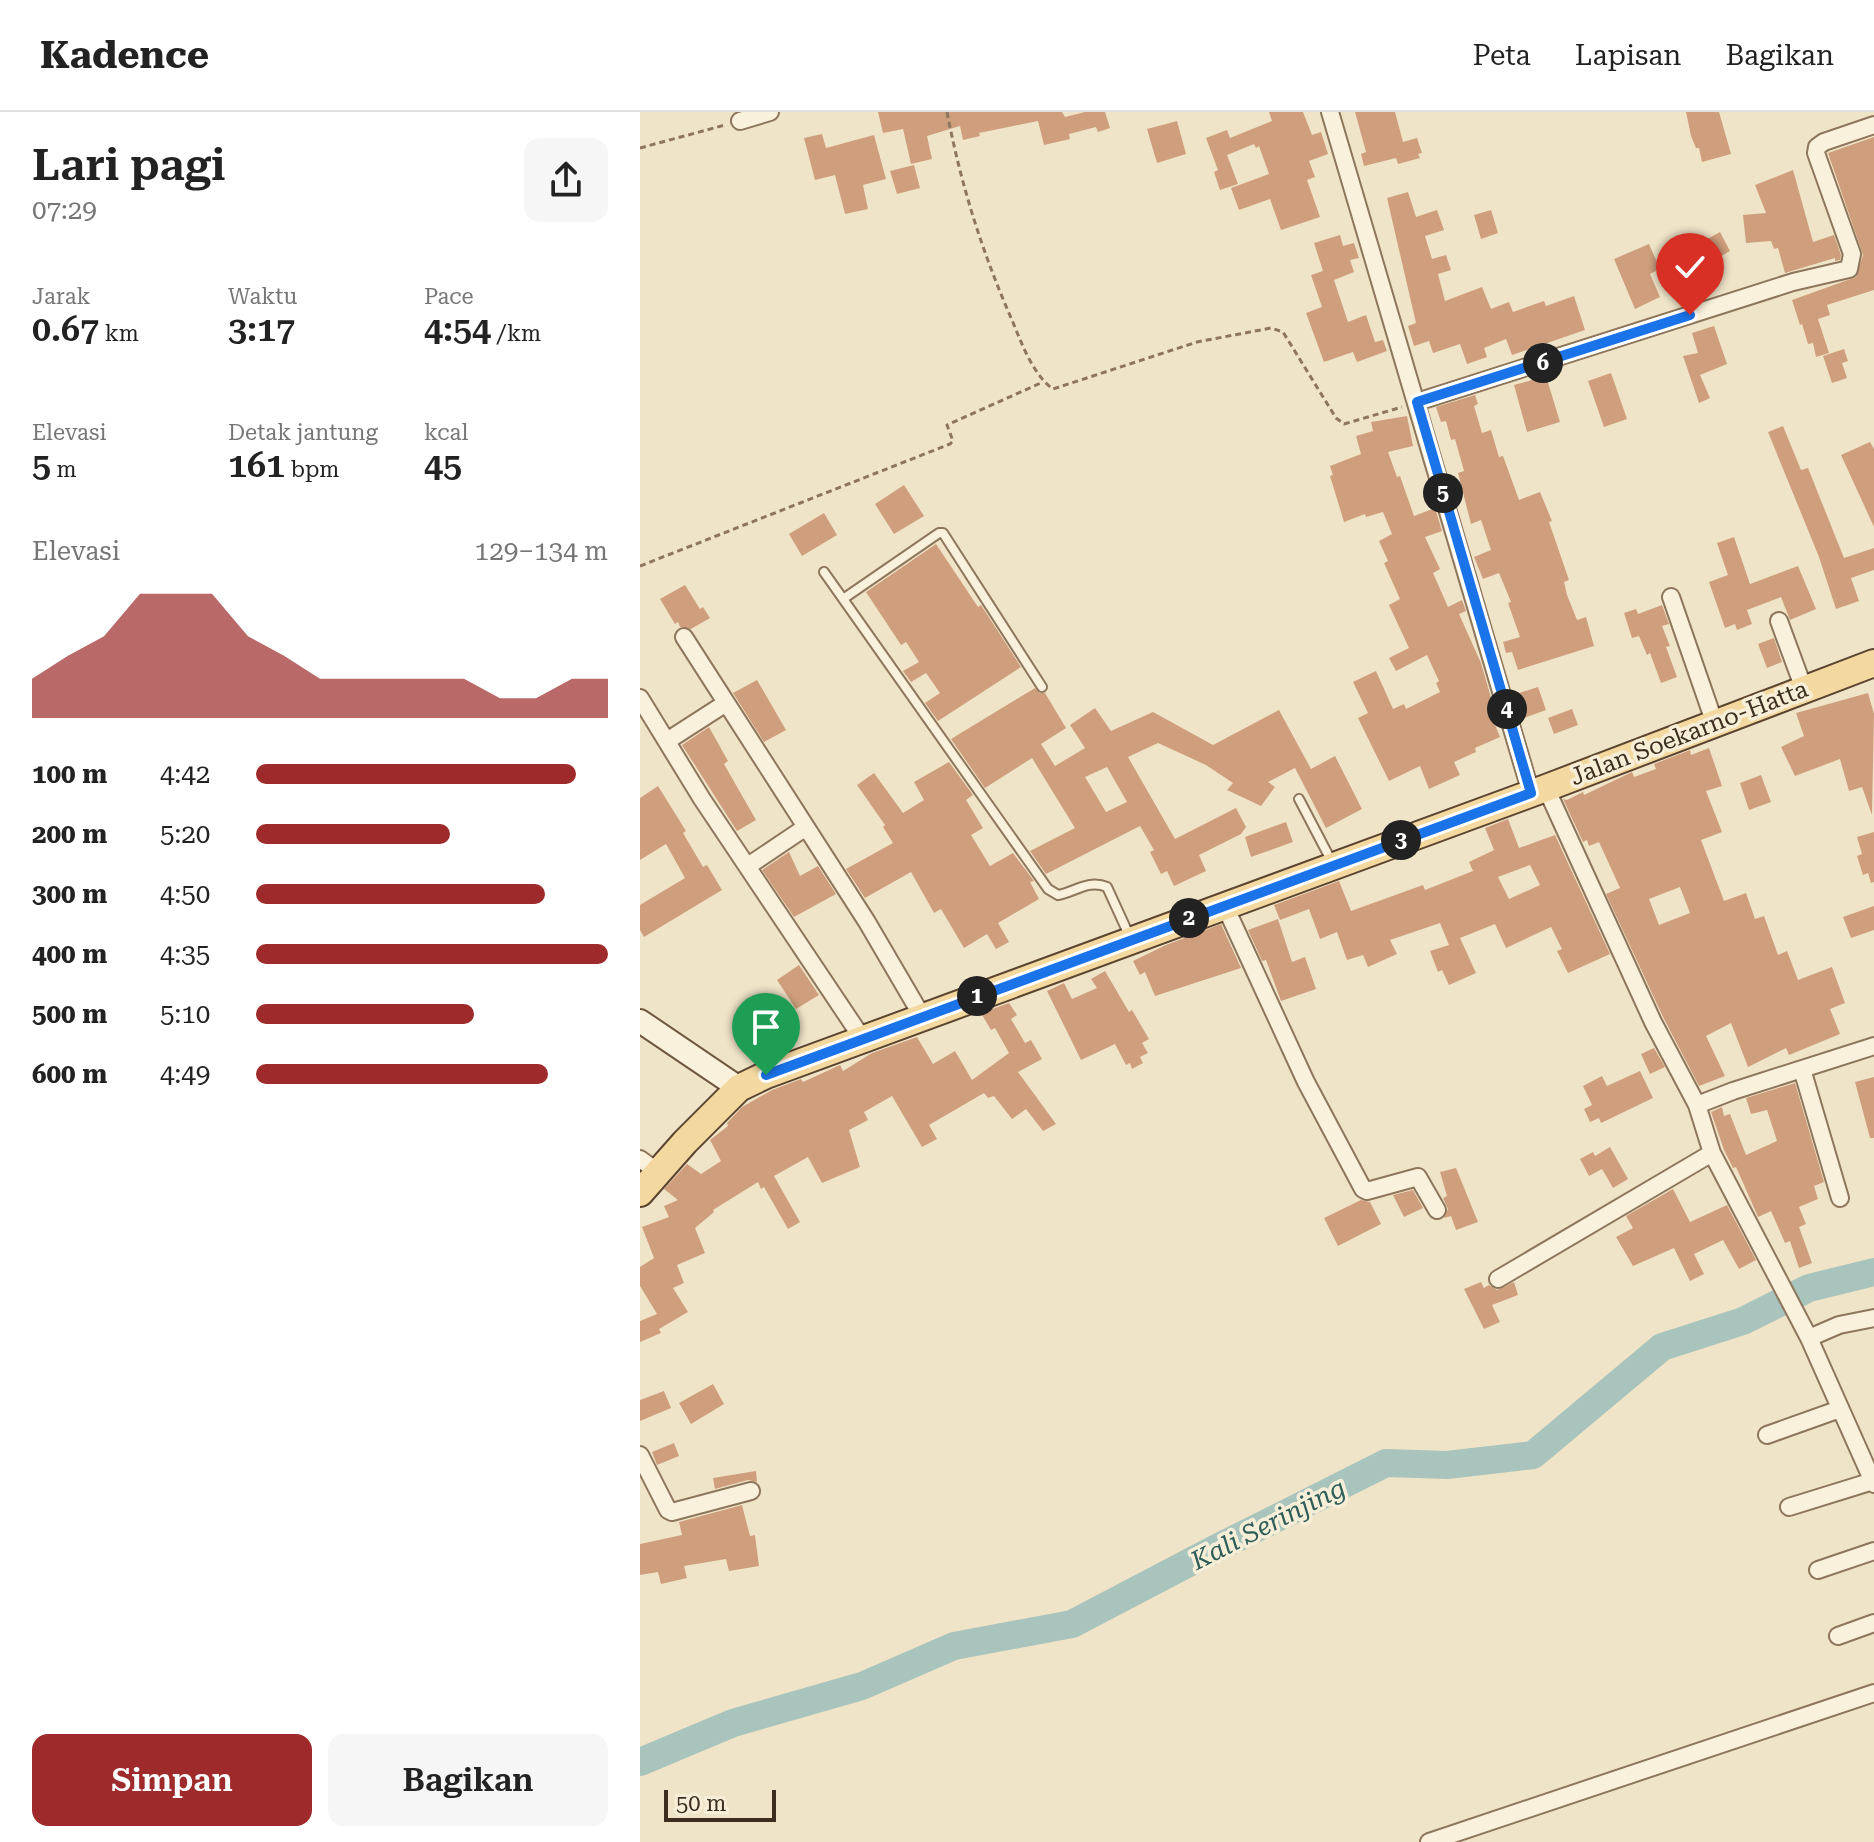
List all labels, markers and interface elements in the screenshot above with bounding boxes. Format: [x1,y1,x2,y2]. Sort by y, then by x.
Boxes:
text: Kadence [40,33,209,77]
text: Peta [1473,39,1531,72]
text: Lapisan [1575,39,1681,72]
text: Bagikan [1725,39,1834,72]
button: share [524,138,608,222]
text: Lari pagi [32,139,226,191]
text: 07:29 [32,195,97,225]
pin [1656,233,1724,315]
icon: check [1668,245,1712,289]
text: Jarak [32,284,91,309]
text: Waktu [228,284,297,309]
text: Pace [424,284,474,309]
text: 0.67 [32,309,99,349]
text: 3:17 [228,309,295,349]
text: 4:54 [424,309,491,349]
text: km [99,321,139,346]
text: /km [491,321,541,346]
pin: 6 [1523,343,1563,383]
text: 6 [1537,350,1549,375]
text: Elevasi [32,420,106,445]
text: Detak jantung [228,420,378,445]
text: kcal [424,420,468,445]
text: 5 [32,445,51,485]
text: 161 [228,445,285,485]
text: 45 [424,445,462,485]
text: m [51,457,77,482]
text: bpm [285,457,339,482]
pin: 5 [1423,473,1463,513]
text: 5 [1437,480,1449,505]
text: Elevasi [32,536,120,566]
text: 129–134 m [475,536,608,566]
street label: Jalan Soekarno-Hatta [1566,675,1812,791]
pin: 4 [1487,689,1527,729]
text: 4 [1501,696,1513,721]
text: 100 m [32,759,107,789]
text: 4:42 [160,759,210,789]
text: 200 m [32,819,107,849]
text: 5:20 [160,819,210,849]
pin: 3 [1381,820,1421,860]
text: 3 [1395,827,1407,852]
text: 300 m [32,879,107,909]
text: 4:50 [160,879,210,909]
pin: 2 [1169,898,1209,938]
text: 2 [1183,905,1195,930]
text: 400 m [32,939,107,969]
text: 4:35 [160,939,210,969]
pin: 1 [957,976,997,1016]
text: 1 [971,983,983,1008]
pin [732,993,800,1075]
text: 500 m [32,999,107,1029]
text: 5:10 [160,999,210,1029]
icon: arrive [744,1005,788,1049]
text: 600 m [32,1059,107,1089]
text: 4:49 [160,1059,210,1089]
water label: Kali Serinjing [1185,1472,1350,1576]
button: Simpan [32,1734,312,1826]
button: Bagikan [328,1734,608,1826]
scale bar [664,1786,776,1822]
text: 50 m [676,1791,726,1816]

